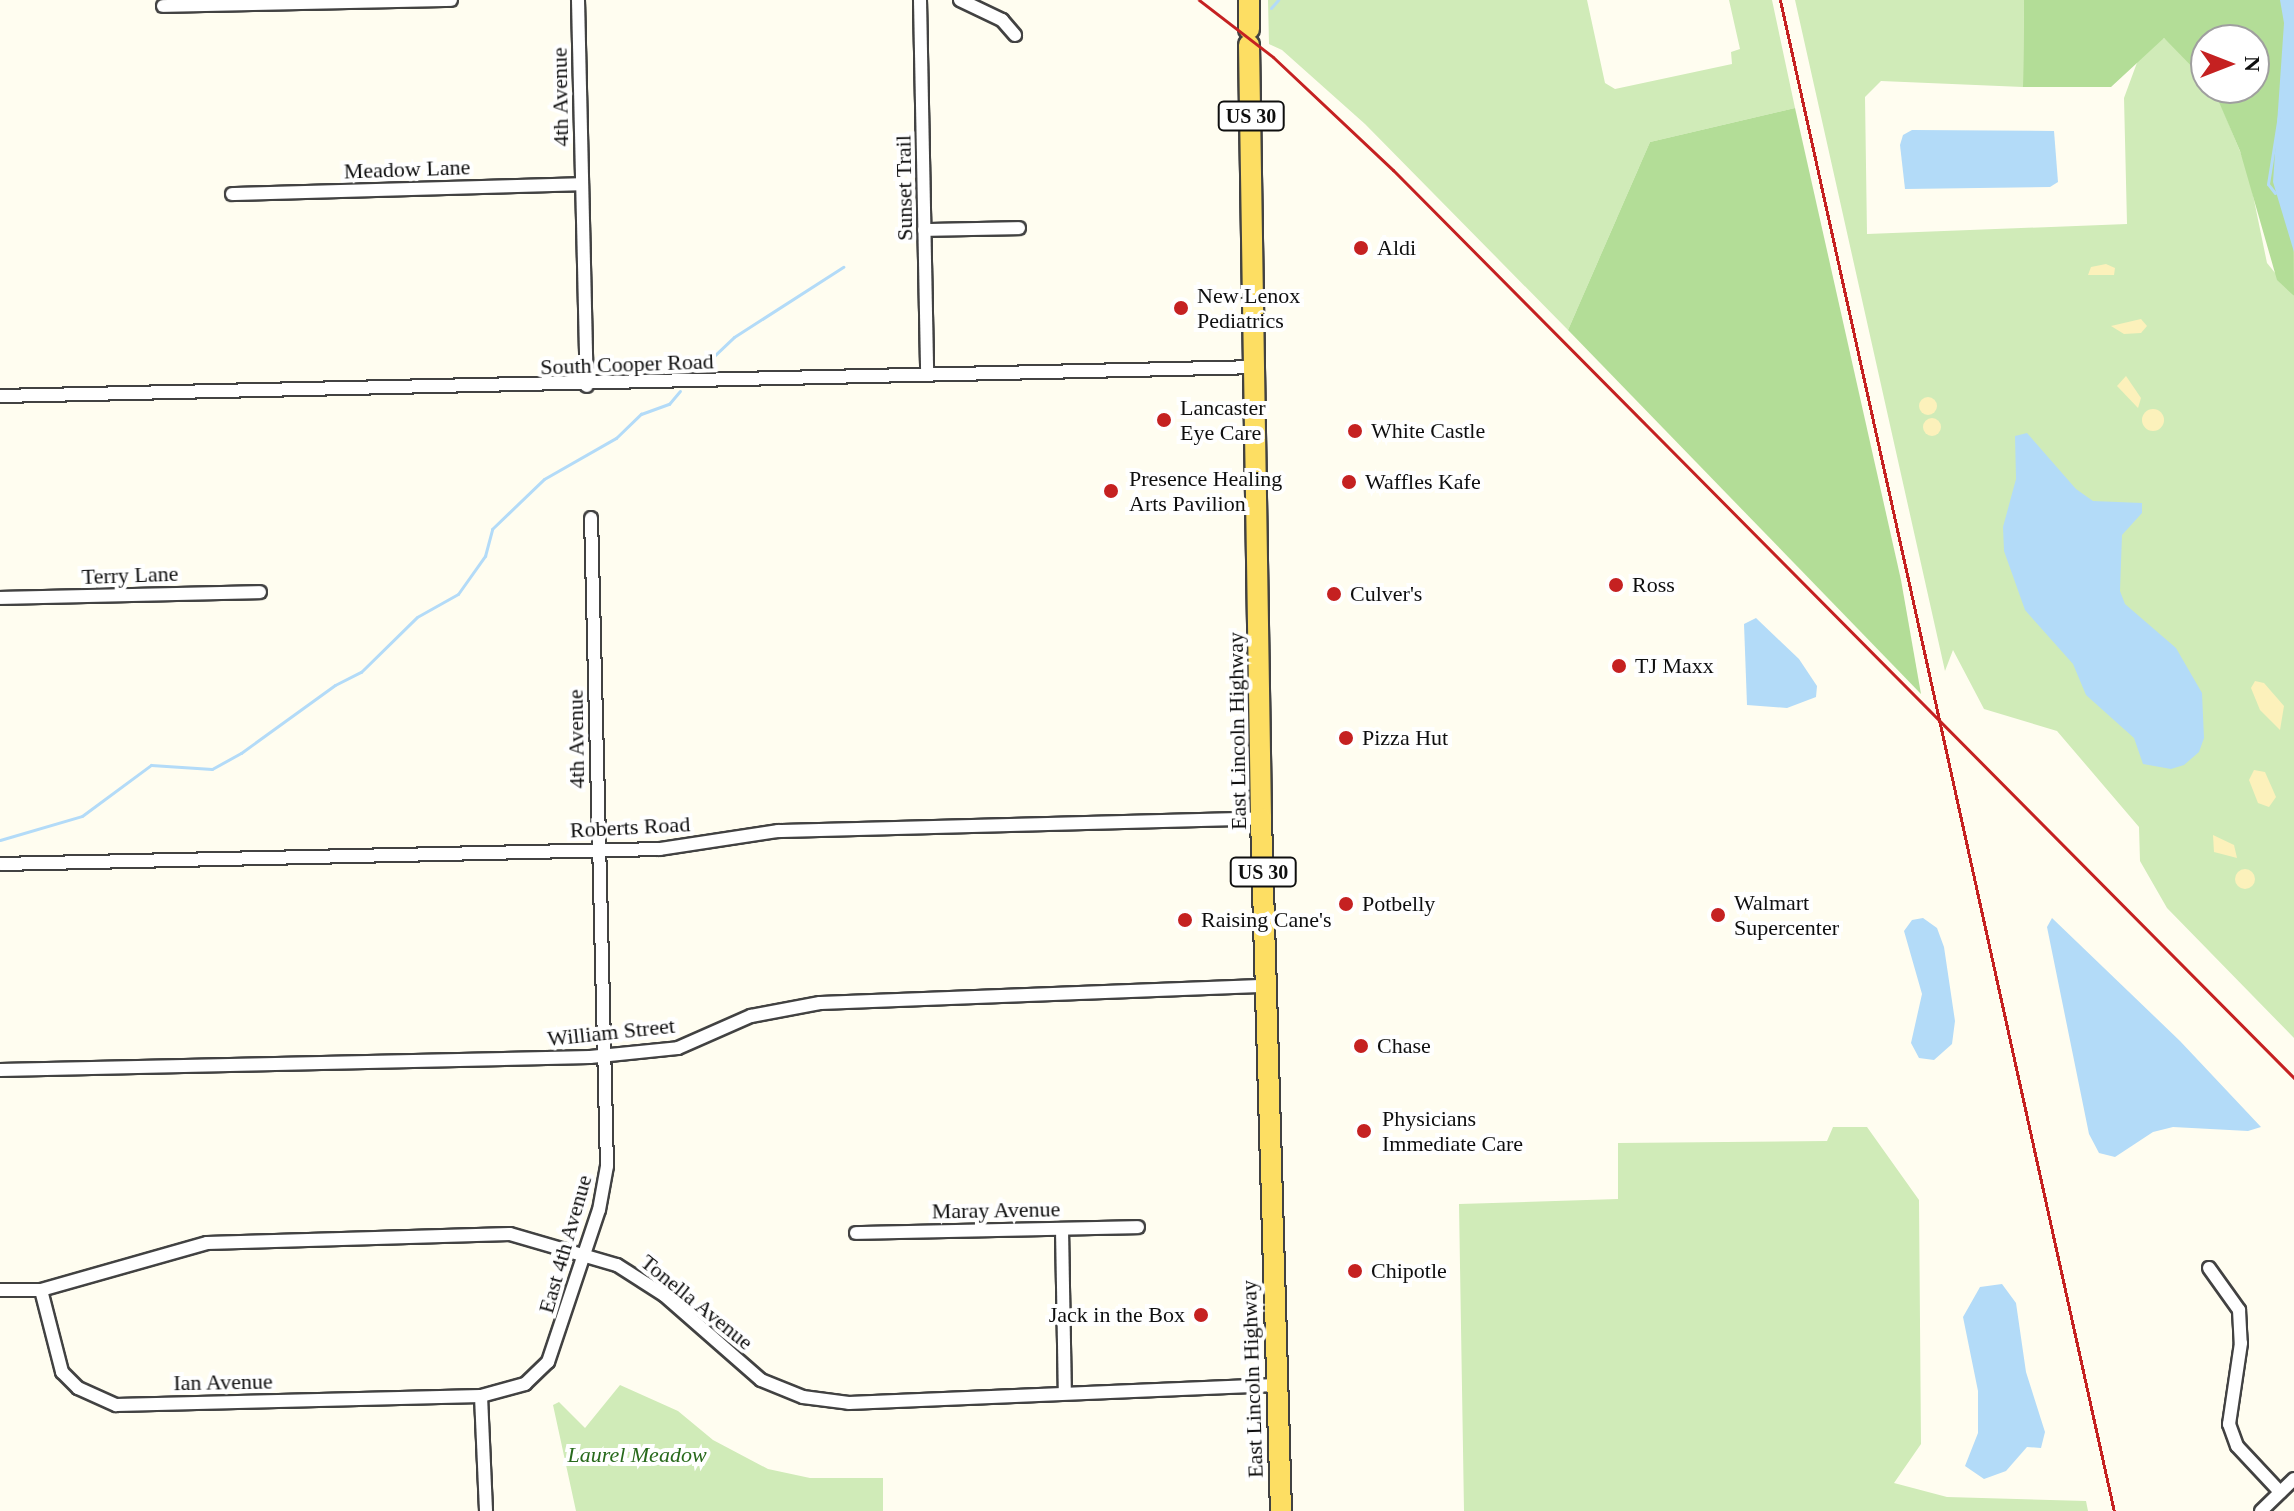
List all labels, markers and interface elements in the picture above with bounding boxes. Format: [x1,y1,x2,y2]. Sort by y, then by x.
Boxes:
north arrow [2190,24,2270,104]
street label: 4th Avenue [546,47,574,147]
text: N [2240,56,2265,72]
road number: US 30 [1217,100,1285,132]
street label: Sunset Trail [890,135,918,241]
street label: Meadow Lane [343,154,471,184]
place label: Aldi [1377,235,1416,261]
marker: Aldi [1352,239,1370,257]
place label: New Lenox Pediatrics [1197,282,1300,334]
marker: New Lenox Pediatrics [1172,299,1190,317]
street label: South Cooper Road [540,348,714,380]
place label: Lancaster Eye Care [1180,394,1265,446]
marker: Lancaster Eye Care [1155,411,1173,429]
place label: White Castle [1371,418,1485,444]
marker: White Castle [1346,422,1364,440]
place label: Presence Healing Arts Pavilion [1129,465,1282,516]
place label: Waffles Kafe [1365,469,1481,495]
marker: Waffles Kafe [1340,473,1358,491]
marker: Presence Healing Arts Pavilion [1100,480,1122,502]
street label: Terry Lane [81,560,179,590]
place label: Ross [1632,572,1675,598]
marker: Ross [1607,576,1625,594]
place label: Culver's [1350,581,1422,607]
marker: Culver's [1325,585,1343,603]
street label: East Lincoln Highway [1222,632,1252,830]
place label: TJ Maxx [1635,653,1714,679]
marker: TJ Maxx [1610,657,1628,675]
street label: 4th Avenue [562,689,590,789]
place label: Pizza Hut [1362,725,1448,751]
marker: Pizza Hut [1337,729,1355,747]
street label: Roberts Road [569,811,691,843]
road number: US 30 [1229,856,1297,888]
place label: Walmart Supercenter [1734,889,1839,940]
place label: Potbelly [1362,891,1435,917]
marker: Potbelly [1337,895,1355,913]
marker: Walmart Supercenter [1709,906,1727,924]
place label: Raising Cane's [1201,907,1331,933]
marker: Raising Cane's [1176,911,1194,929]
street label: William Street [546,1012,676,1052]
place label: Chase [1377,1033,1431,1059]
marker: Chase [1352,1037,1370,1055]
place label: Physicians Immediate Care [1382,1105,1523,1156]
marker: Physicians Immediate Care [1353,1120,1375,1142]
street label: East 4th Avenue [532,1171,598,1317]
street label: Maray Avenue [931,1196,1061,1224]
street label: Tonella Avenue [635,1248,759,1356]
place label: Chipotle [1371,1258,1447,1284]
marker: Chipotle [1346,1262,1364,1280]
street label: East Lincoln Highway [1235,1280,1269,1478]
place label: Jack in the Box [1049,1302,1185,1328]
marker: Jack in the Box [1192,1306,1210,1324]
street label: Ian Avenue [173,1368,273,1396]
park label: Laurel Meadow [567,1442,707,1468]

